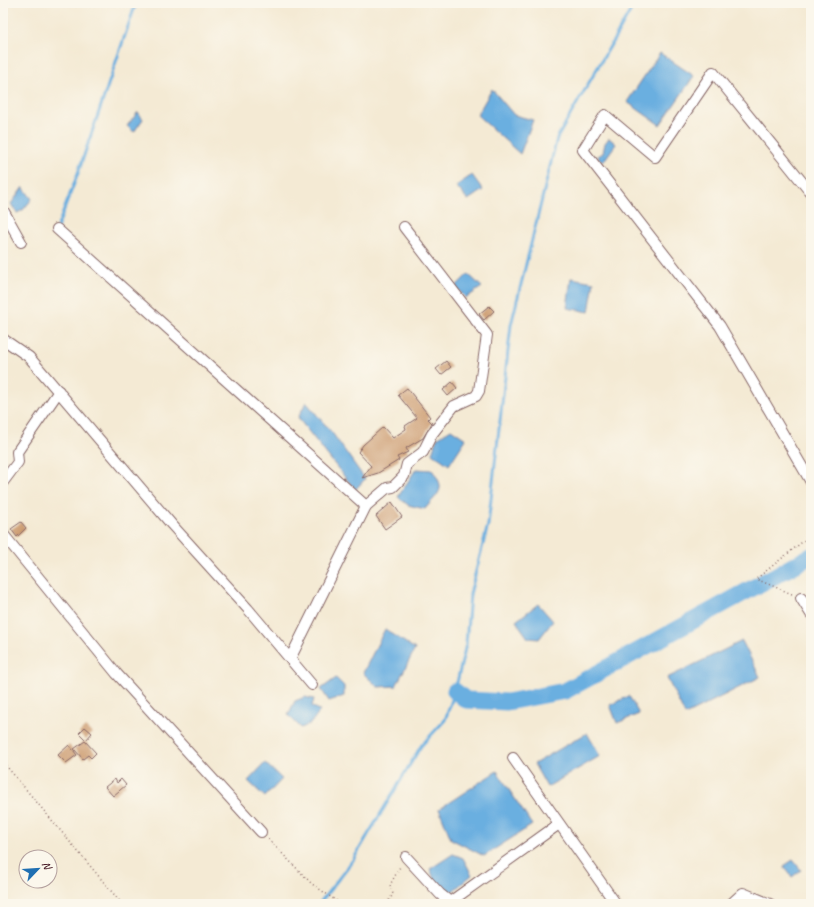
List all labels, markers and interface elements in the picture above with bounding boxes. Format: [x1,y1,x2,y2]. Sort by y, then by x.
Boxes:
north arrow [18,849,58,889]
text: N [39,859,56,873]

